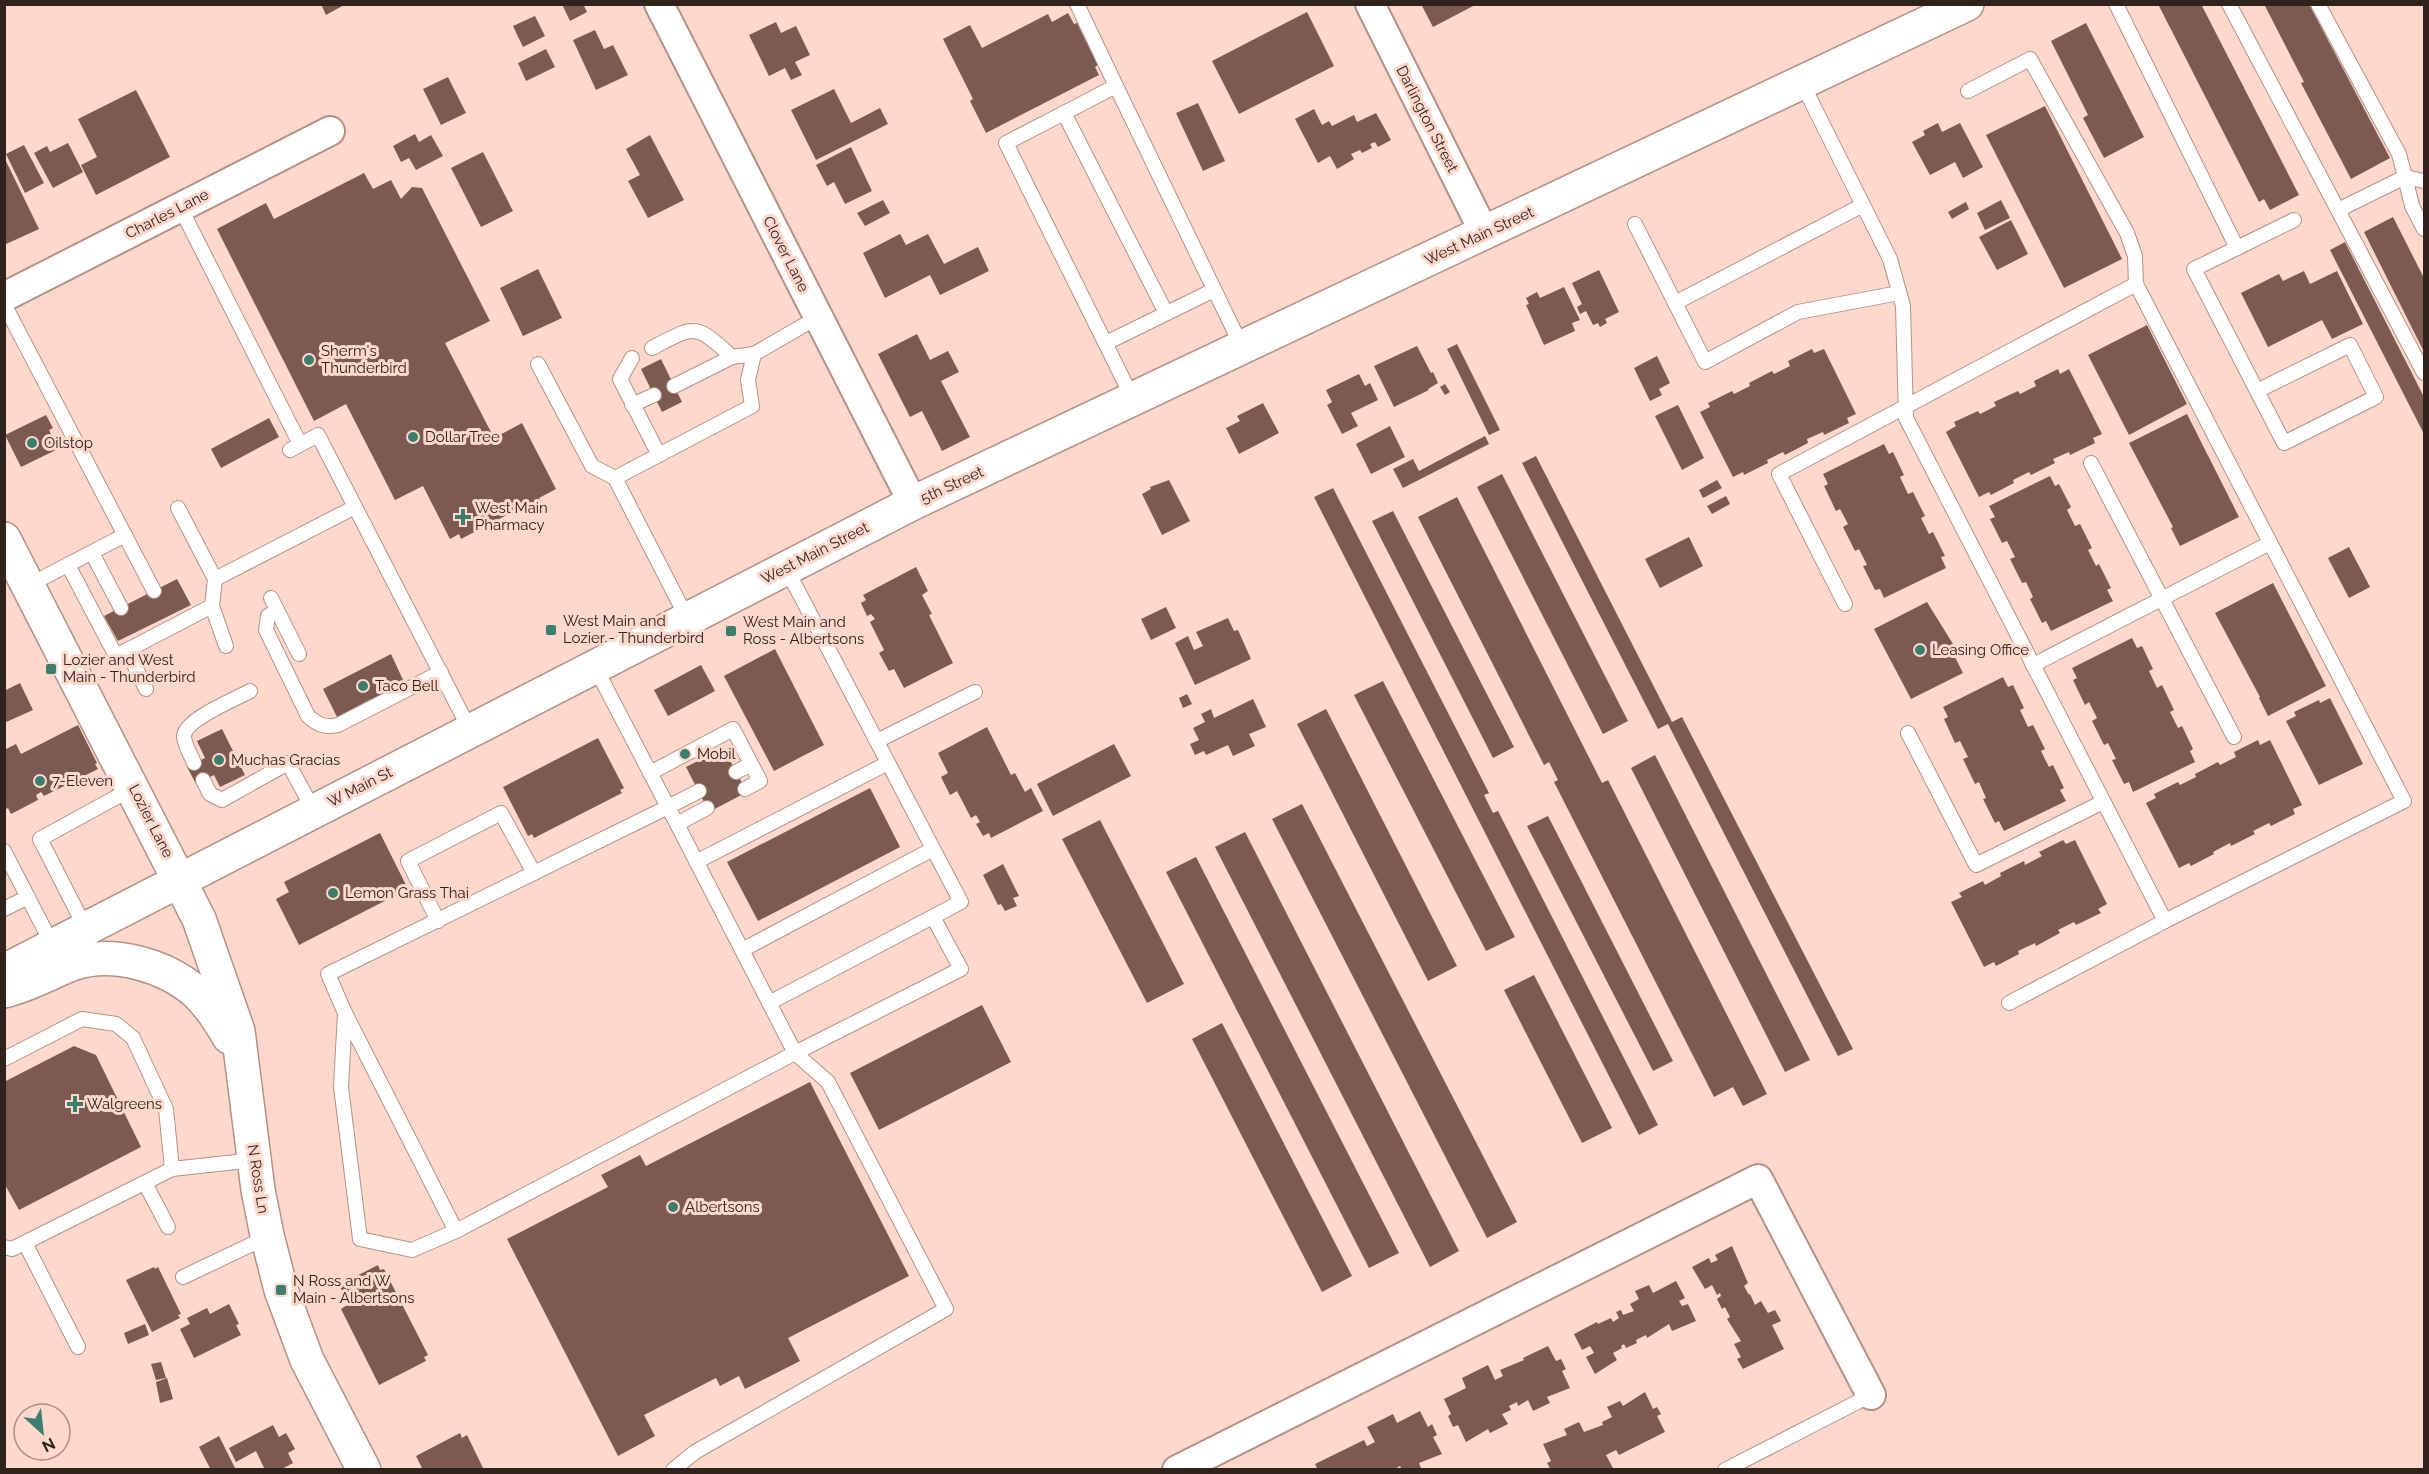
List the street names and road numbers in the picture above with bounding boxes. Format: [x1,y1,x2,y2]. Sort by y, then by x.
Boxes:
street label: Darlington Street [1392,63,1462,175]
street label: Charles Lane [122,185,212,243]
street label: West Main Street [1422,203,1536,269]
street label: Clover Lane [759,213,813,295]
street label: 5th Street [918,463,986,507]
street label: West Main Street [758,518,872,588]
street label: W Main St [325,763,395,811]
street label: Lozier Lane [125,781,177,861]
street label: N Ross Ln [244,1143,272,1215]

